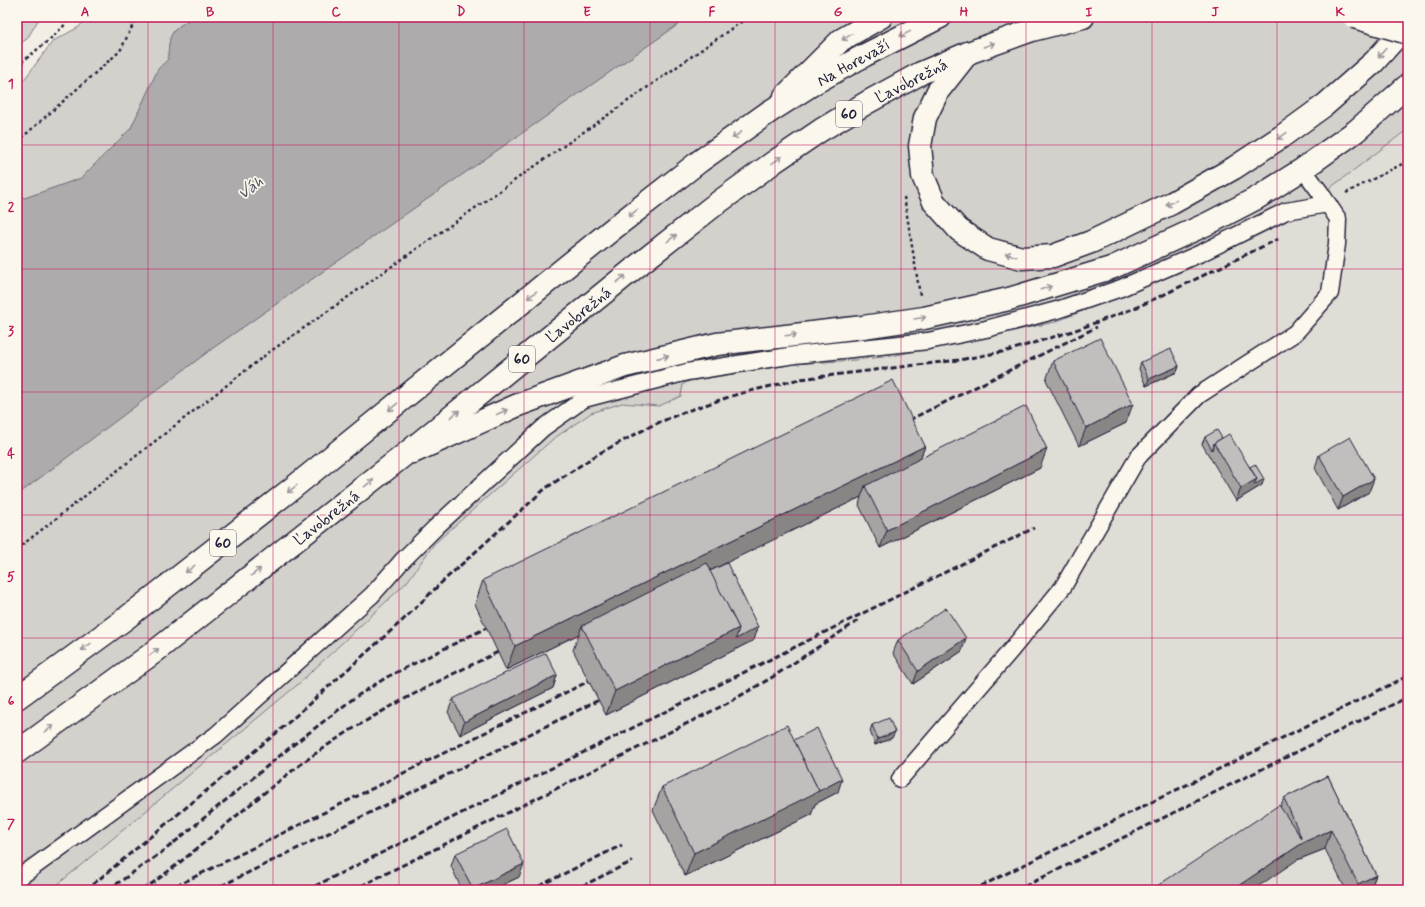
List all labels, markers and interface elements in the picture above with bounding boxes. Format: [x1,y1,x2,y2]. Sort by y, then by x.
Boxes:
text: A [81,4,89,21]
text: B [206,4,215,21]
text: C [331,4,341,21]
text: D [457,4,466,21]
text: E [583,4,591,21]
text: F [709,4,716,21]
text: G [834,4,843,21]
text: H [960,4,969,21]
text: I [1086,4,1093,21]
text: J [1211,4,1219,21]
text: K [1335,4,1345,21]
one-way arrow [899,31,911,38]
one-way arrow [842,33,853,41]
street label: Na Horevaží [813,35,894,92]
one-way arrow [982,41,994,49]
one-way arrow [1378,48,1387,59]
street label: Ľavobrežná [872,54,951,109]
text: 1 [8,76,14,93]
road number: 60 [836,101,862,127]
one-way arrow [732,131,743,139]
one-way arrow [1277,132,1288,140]
one-way arrow [771,156,782,164]
water label: Váh [233,171,268,205]
text: 2 [8,199,15,216]
one-way arrow [1165,200,1177,207]
one-way arrow [628,209,639,217]
one-way arrow [667,234,678,242]
one-way arrow [1005,251,1018,259]
one-way arrow [615,275,626,284]
street label: Ľavobrežná [542,282,616,348]
one-way arrow [1039,284,1052,291]
one-way arrow [527,290,538,299]
one-way arrow [913,314,926,322]
text: 3 [8,323,14,340]
one-way arrow [784,332,797,339]
road number: 60 [509,346,535,372]
one-way arrow [656,352,669,360]
one-way arrow [388,403,399,412]
one-way arrow [496,408,508,415]
one-way arrow [449,410,460,419]
text: 4 [7,446,15,463]
one-way arrow [364,479,375,487]
one-way arrow [287,485,298,493]
street label: Ľavobrežná [289,486,364,551]
road number: 60 [210,530,236,556]
one-way arrow [184,565,195,573]
one-way arrow [251,568,262,577]
text: 5 [7,569,15,586]
one-way arrow [81,643,92,652]
one-way arrow [148,648,159,657]
text: 6 [8,693,15,710]
one-way arrow [43,725,54,733]
text: 7 [7,816,15,833]

